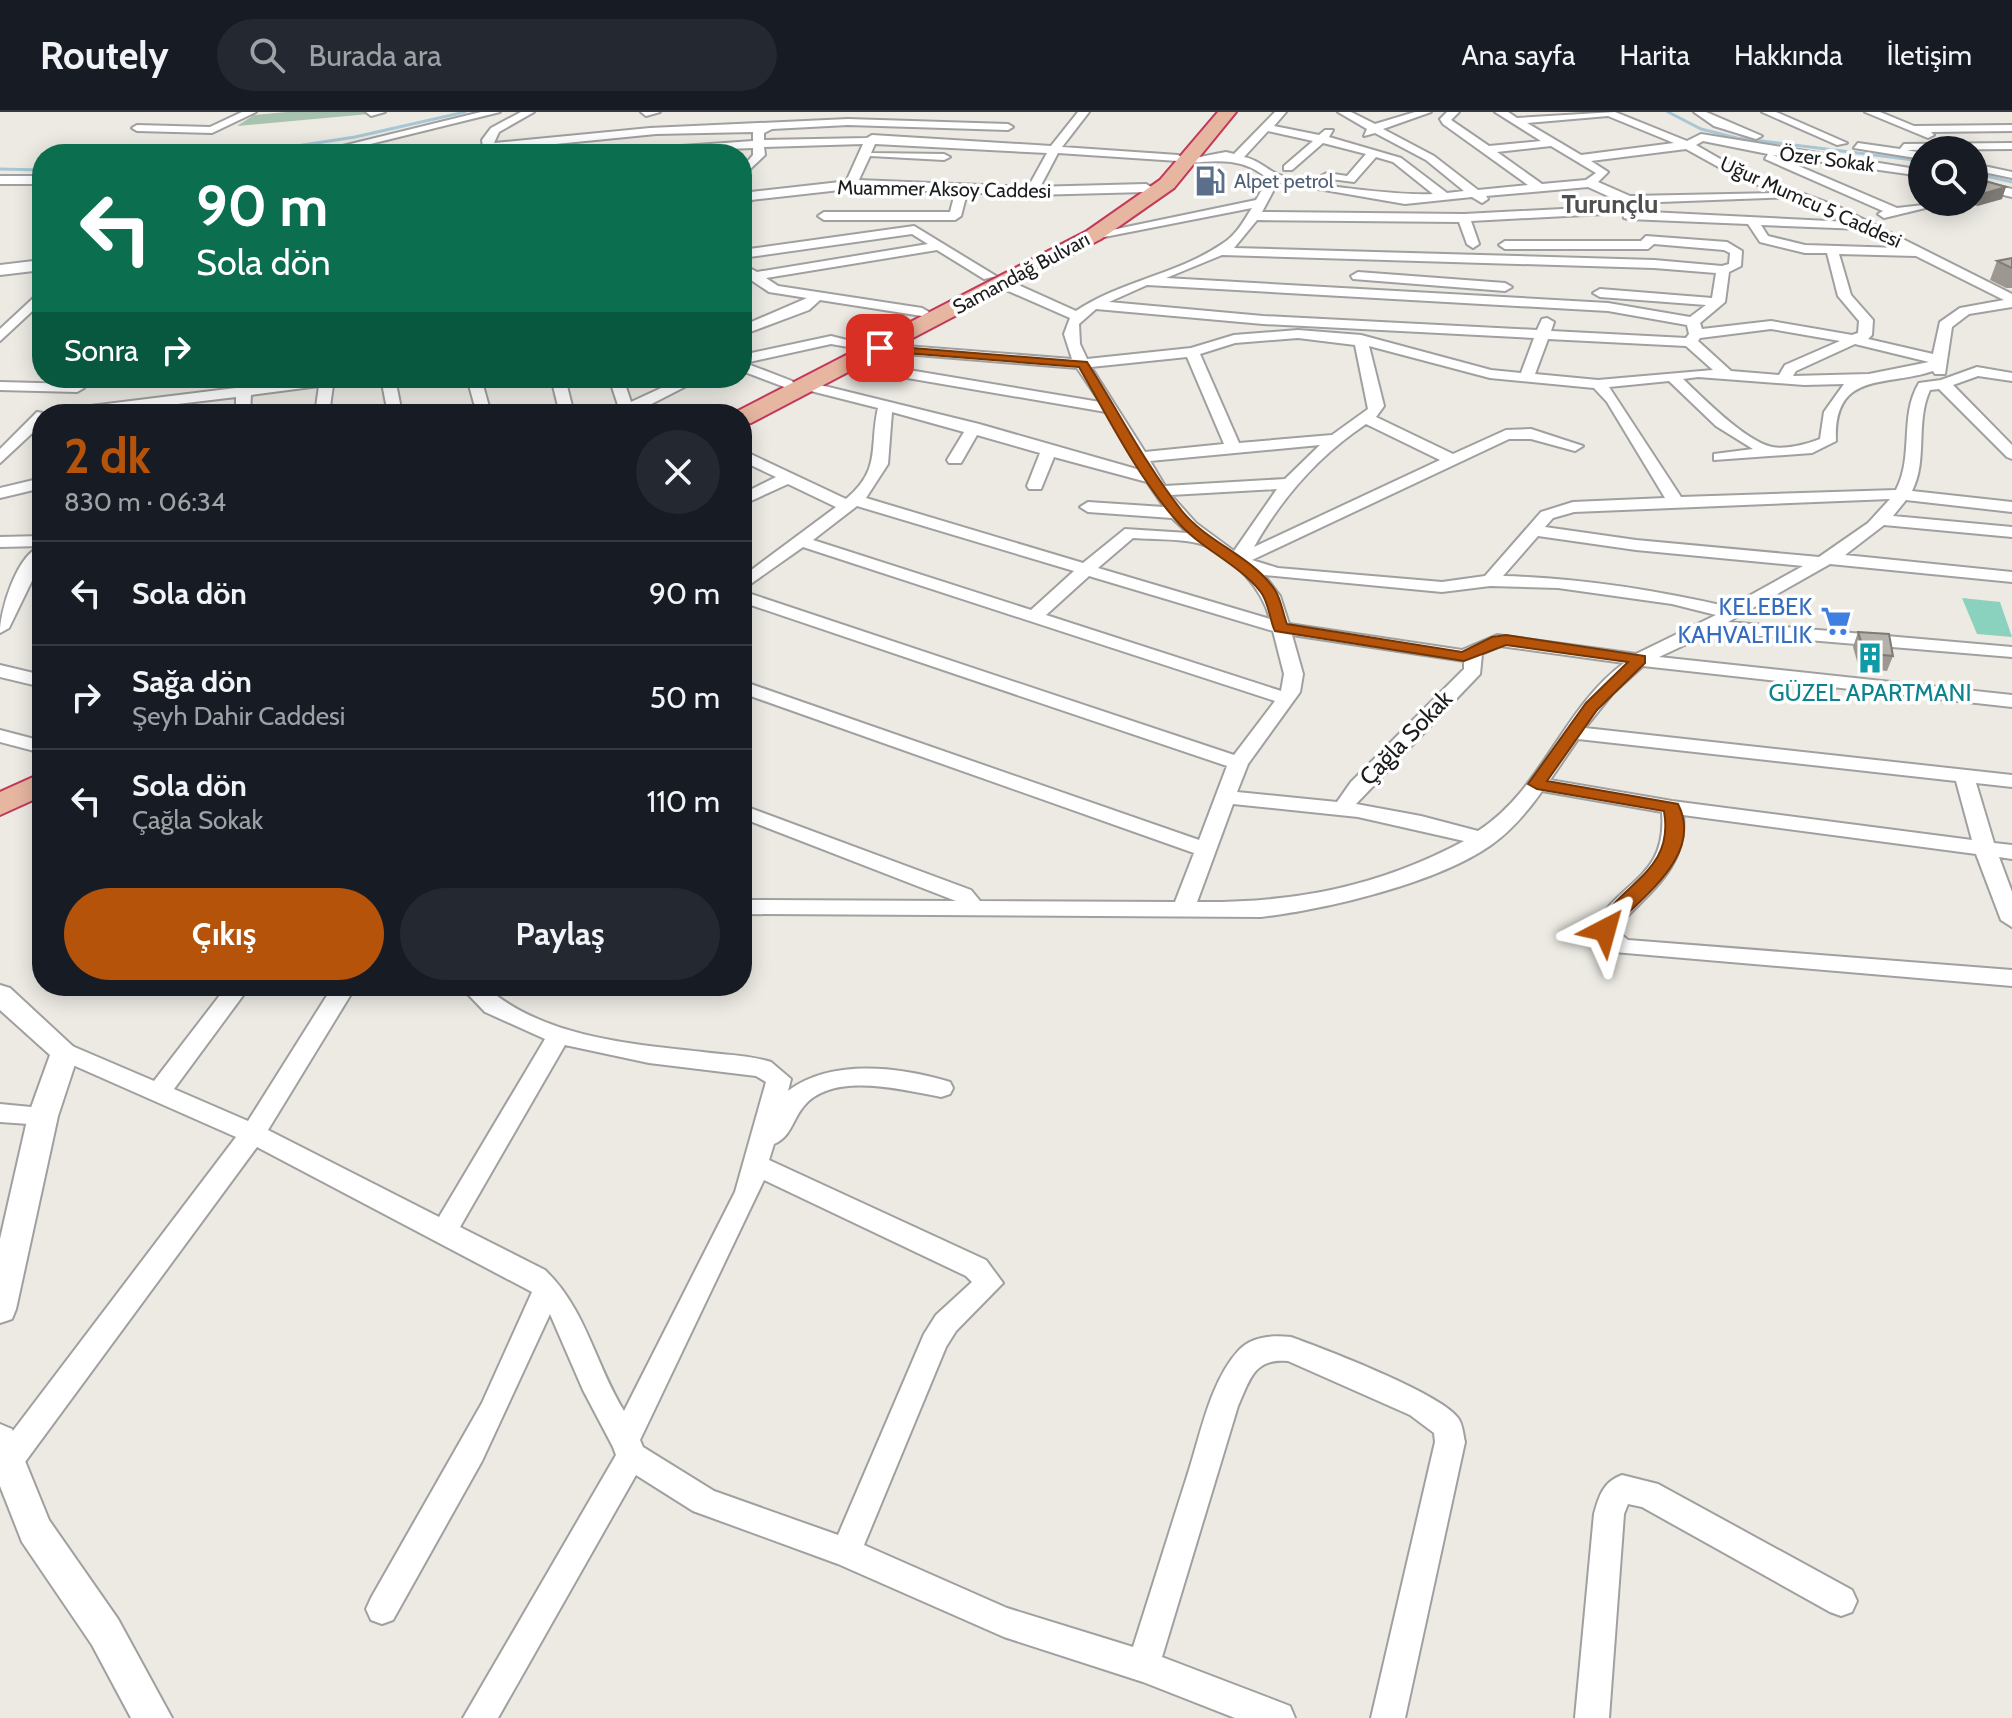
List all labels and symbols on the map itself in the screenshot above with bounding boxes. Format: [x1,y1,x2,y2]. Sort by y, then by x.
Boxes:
street label: Özer Sokak [1778,141,1876,177]
street label: Uğur Mumcu 5 Caddesi [1717,151,1905,253]
fuel station icon: Alpet petrol [1193,164,1227,198]
place label: Alpet petrol [1234,169,1334,193]
street label: Muammer Aksoy Caddesi [837,175,1051,203]
district label: Turunçlu [1562,188,1658,220]
street label: Samandağ Bulvarı [948,227,1094,319]
pin [846,314,914,382]
place label: KELEBEK KAHVALTILIK [1677,592,1812,649]
supermarket icon: KELEBEK KAHVALTILIK [1819,604,1853,638]
building icon: GÜZEL APARTMANI [1853,641,1887,675]
place label: GÜZEL APARTMANI [1768,678,1972,707]
street label: Çağla Sokak [1353,684,1458,791]
position arrow [1563,888,1647,972]

